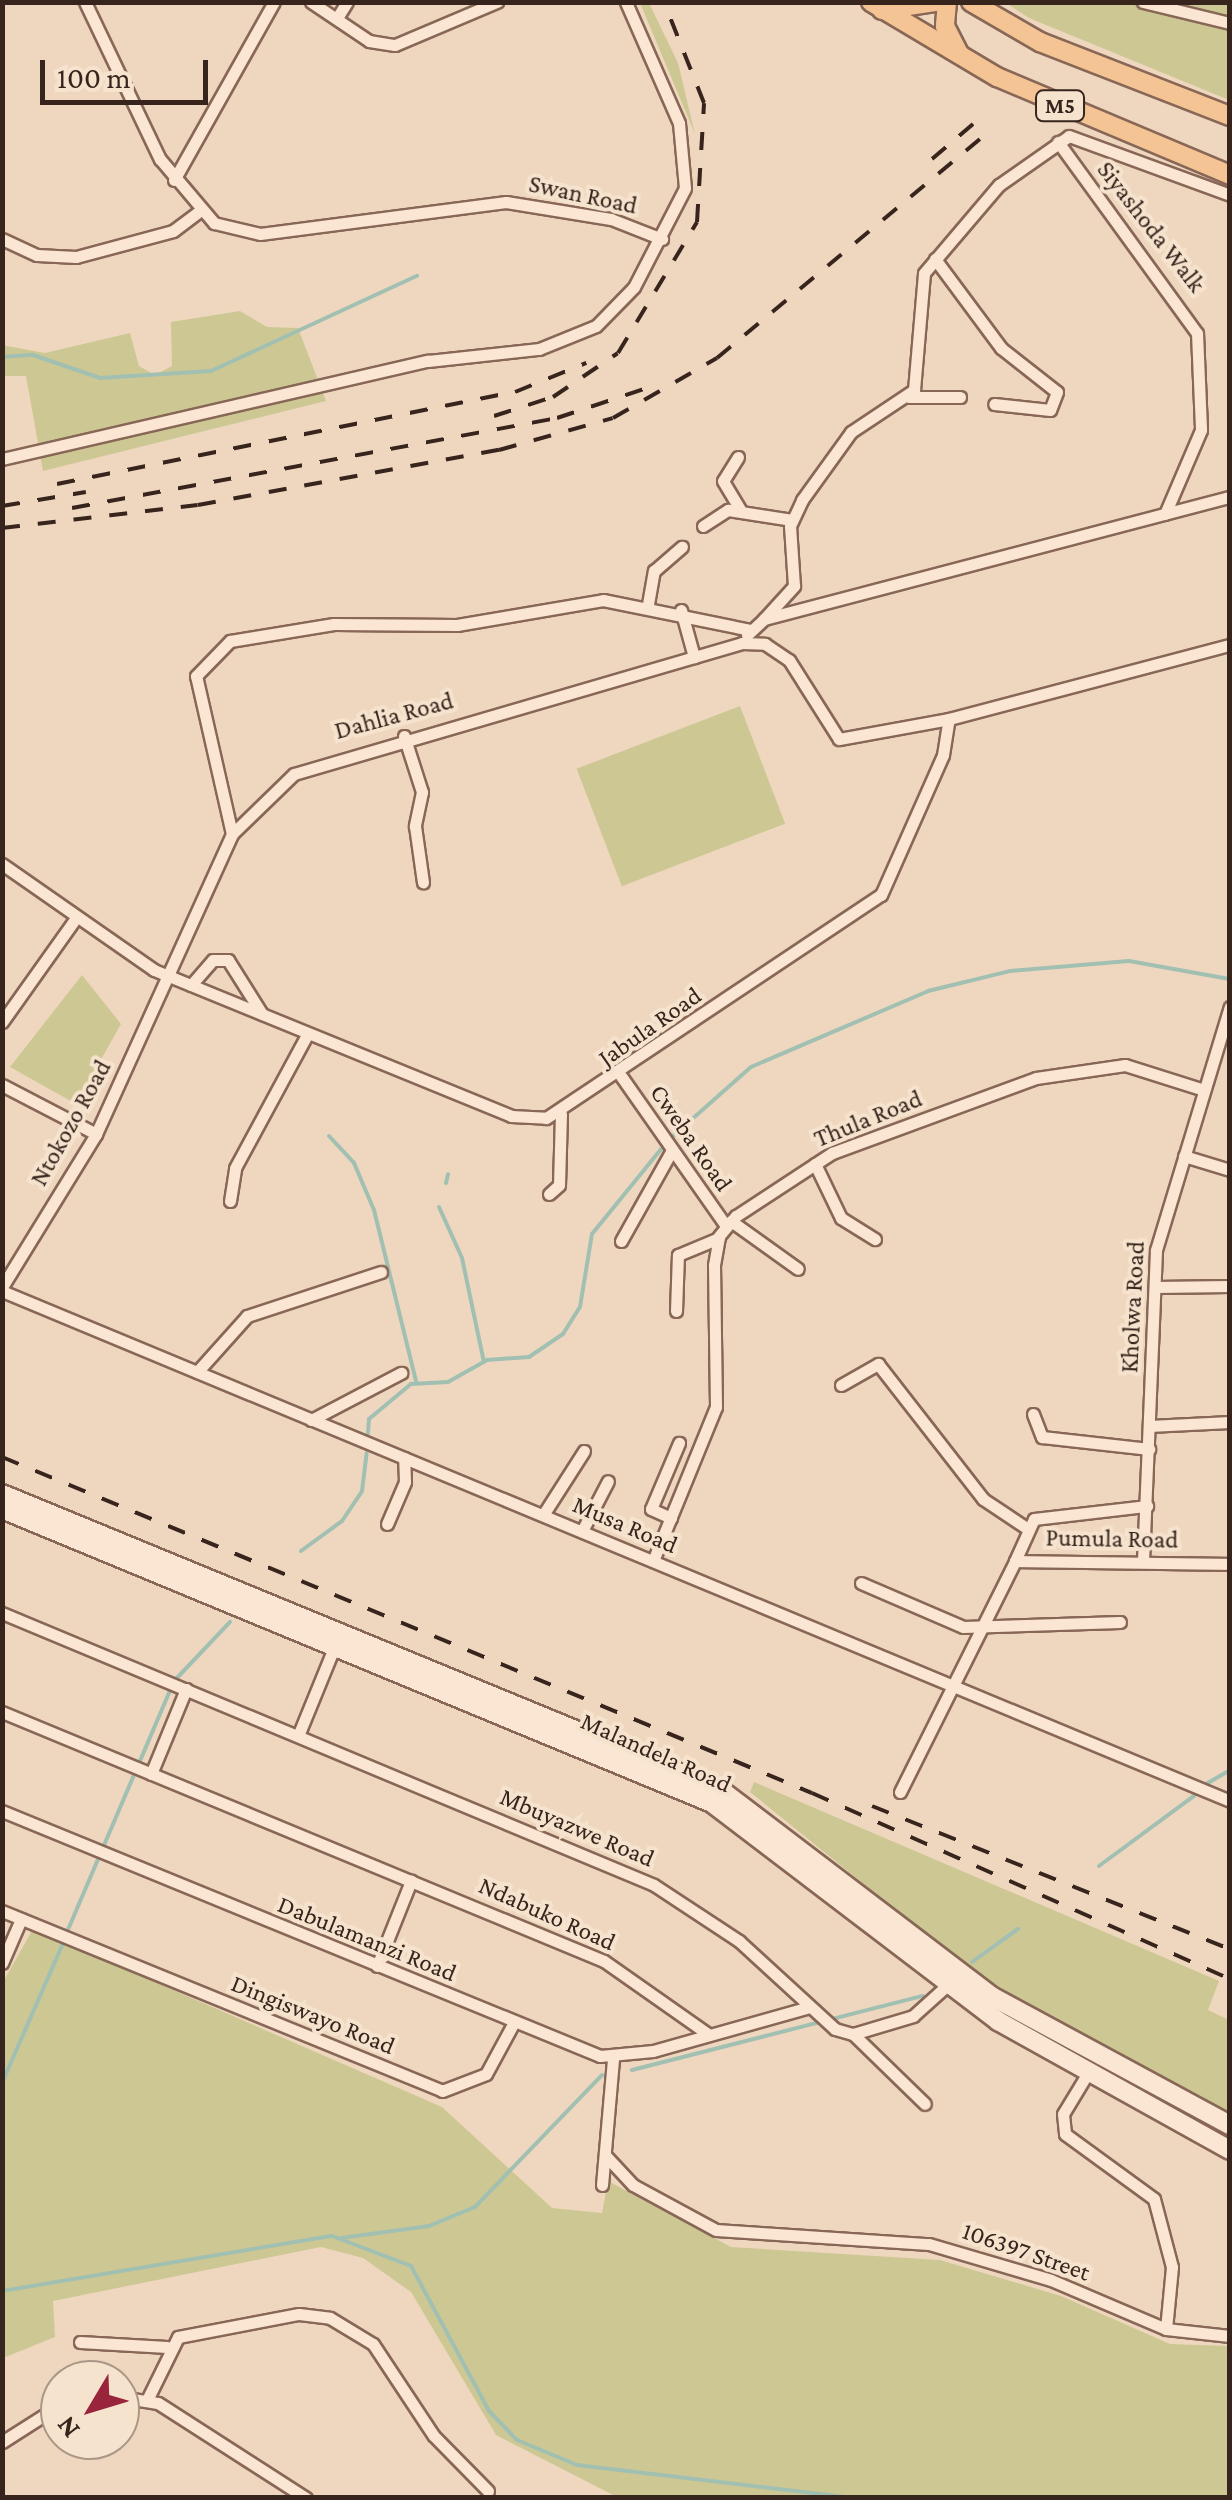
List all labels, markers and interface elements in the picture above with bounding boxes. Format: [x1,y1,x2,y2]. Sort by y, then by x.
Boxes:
scale bar [45,40,212,102]
text: 100 m [57,61,131,94]
road number: M5 [1035,89,1085,123]
street label: Siyashoda Walk [1091,155,1211,299]
street label: Swan Road [526,169,640,221]
street label: Dahlia Road [331,686,457,746]
street label: Jabula Road [593,981,707,1073]
street label: Ntokozo Road [24,1055,118,1191]
street label: Cweba Road [643,1079,739,1197]
street label: Thula Road [810,1084,926,1154]
street label: Kholwa Road [1115,1240,1151,1374]
street label: Musa Road [568,1490,682,1560]
street label: Pumula Road [1045,1523,1179,1555]
street label: Malandela Road [576,1706,736,1800]
street label: Mbuyazwe Road [495,1782,659,1874]
street label: Ndabuko Road [474,1870,620,1958]
street label: Dabulamanzi Road [273,1889,461,1989]
street label: Dingiswayo Road [227,1969,399,2061]
street label: 106397 Street [958,2216,1094,2288]
north arrow [40,2360,140,2460]
text: N [49,2410,86,2445]

